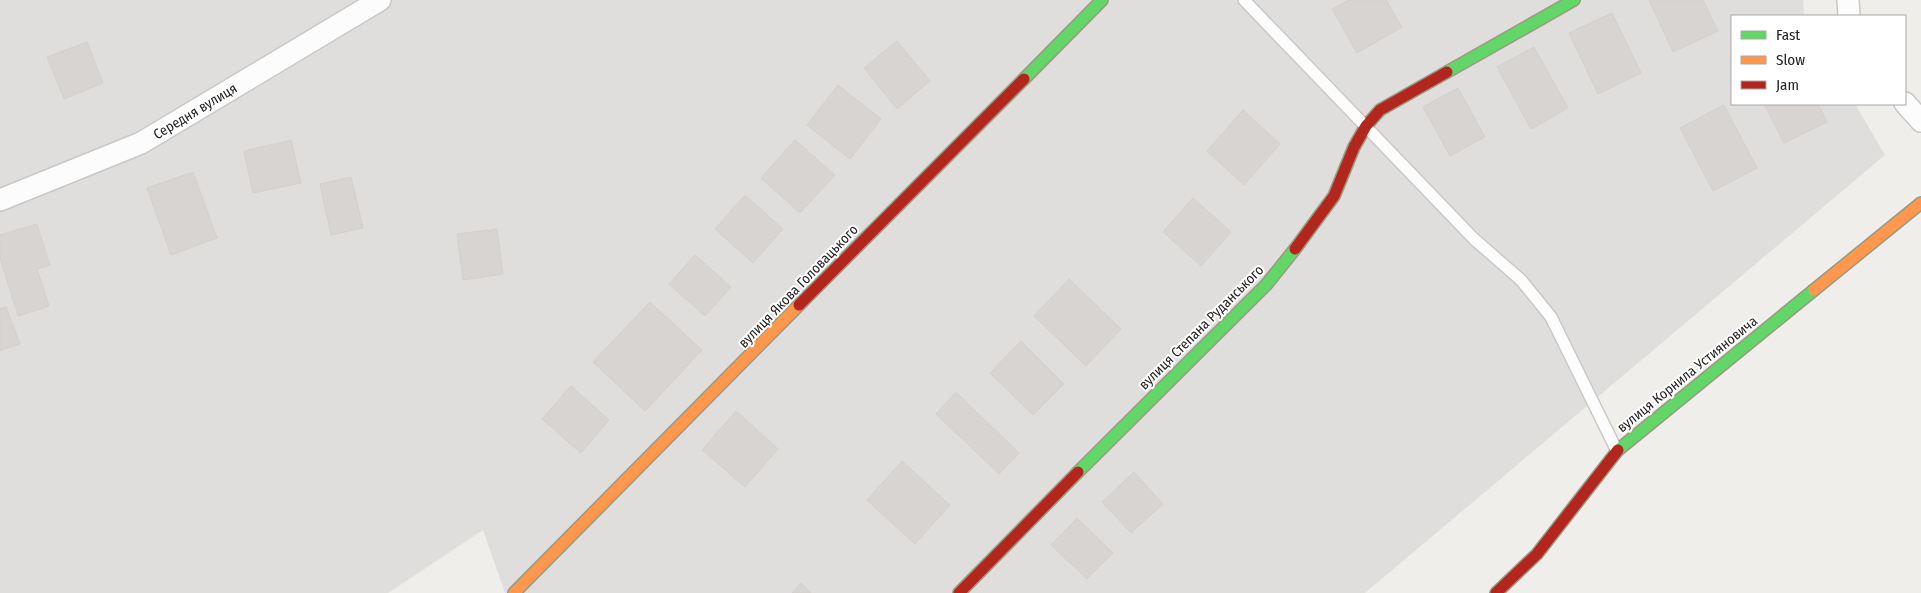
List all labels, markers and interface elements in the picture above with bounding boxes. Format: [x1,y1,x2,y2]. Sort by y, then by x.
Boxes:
legend [1731,15,1906,105]
text: Fast [1776,26,1800,44]
text: Slow [1776,51,1805,69]
text: Jam [1776,76,1799,94]
street label: Середня вулиця [150,80,240,143]
street label: вулиця Якова Головацького [735,221,862,351]
street label: вулиця Степана Руданського [1135,261,1267,393]
street label: вулиця Корнила Устияновича [1614,313,1761,436]

